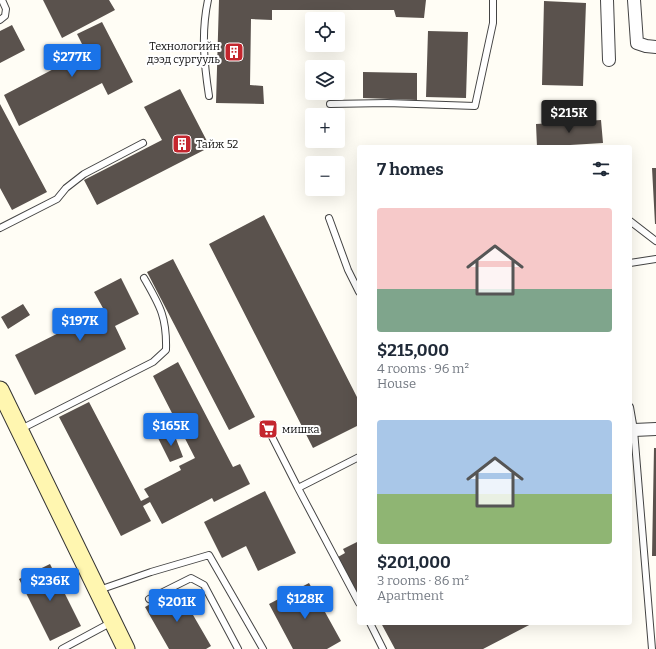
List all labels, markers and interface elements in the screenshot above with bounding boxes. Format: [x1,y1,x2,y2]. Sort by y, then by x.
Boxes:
map controls [305,12,345,196]
button: locate [305,12,345,52]
place label: Технологийн дээд сургууль [147,40,220,66]
building icon: Технологийн дээд сургууль [223,41,245,63]
pin: $277K [44,44,100,78]
text: $277K [53,49,91,64]
button: layers [305,60,345,100]
pin: $215K [541,100,597,134]
text: $215K [550,105,588,120]
button: + [305,108,345,148]
building icon: Тайж 52 [171,133,193,155]
place label: Тайж 52 [196,138,238,151]
button: − [305,156,345,196]
icon: filters [590,158,612,180]
text: 7 homes [377,159,444,180]
icon: home [459,234,531,306]
pin: $197K [52,308,108,342]
text: $197K [61,313,99,328]
text: $215,000 [377,340,449,361]
text: 4 rooms · 96 m² [377,361,469,376]
text: House [377,376,416,391]
pin: $165K [143,413,199,447]
text: $165K [152,418,190,433]
supermarket icon: мишка [257,418,279,440]
place label: мишка [282,423,319,436]
icon: home [459,446,531,518]
text: $201,000 [377,552,451,573]
pin: $236K [22,568,78,602]
text: $236K [30,573,70,588]
text: 3 rooms · 86 m² [377,573,469,588]
pin: $128K [277,586,333,620]
text: Apartment [377,588,444,603]
pin: $201K [149,589,205,623]
text: $128K [286,591,324,606]
text: $201K [158,594,196,609]

